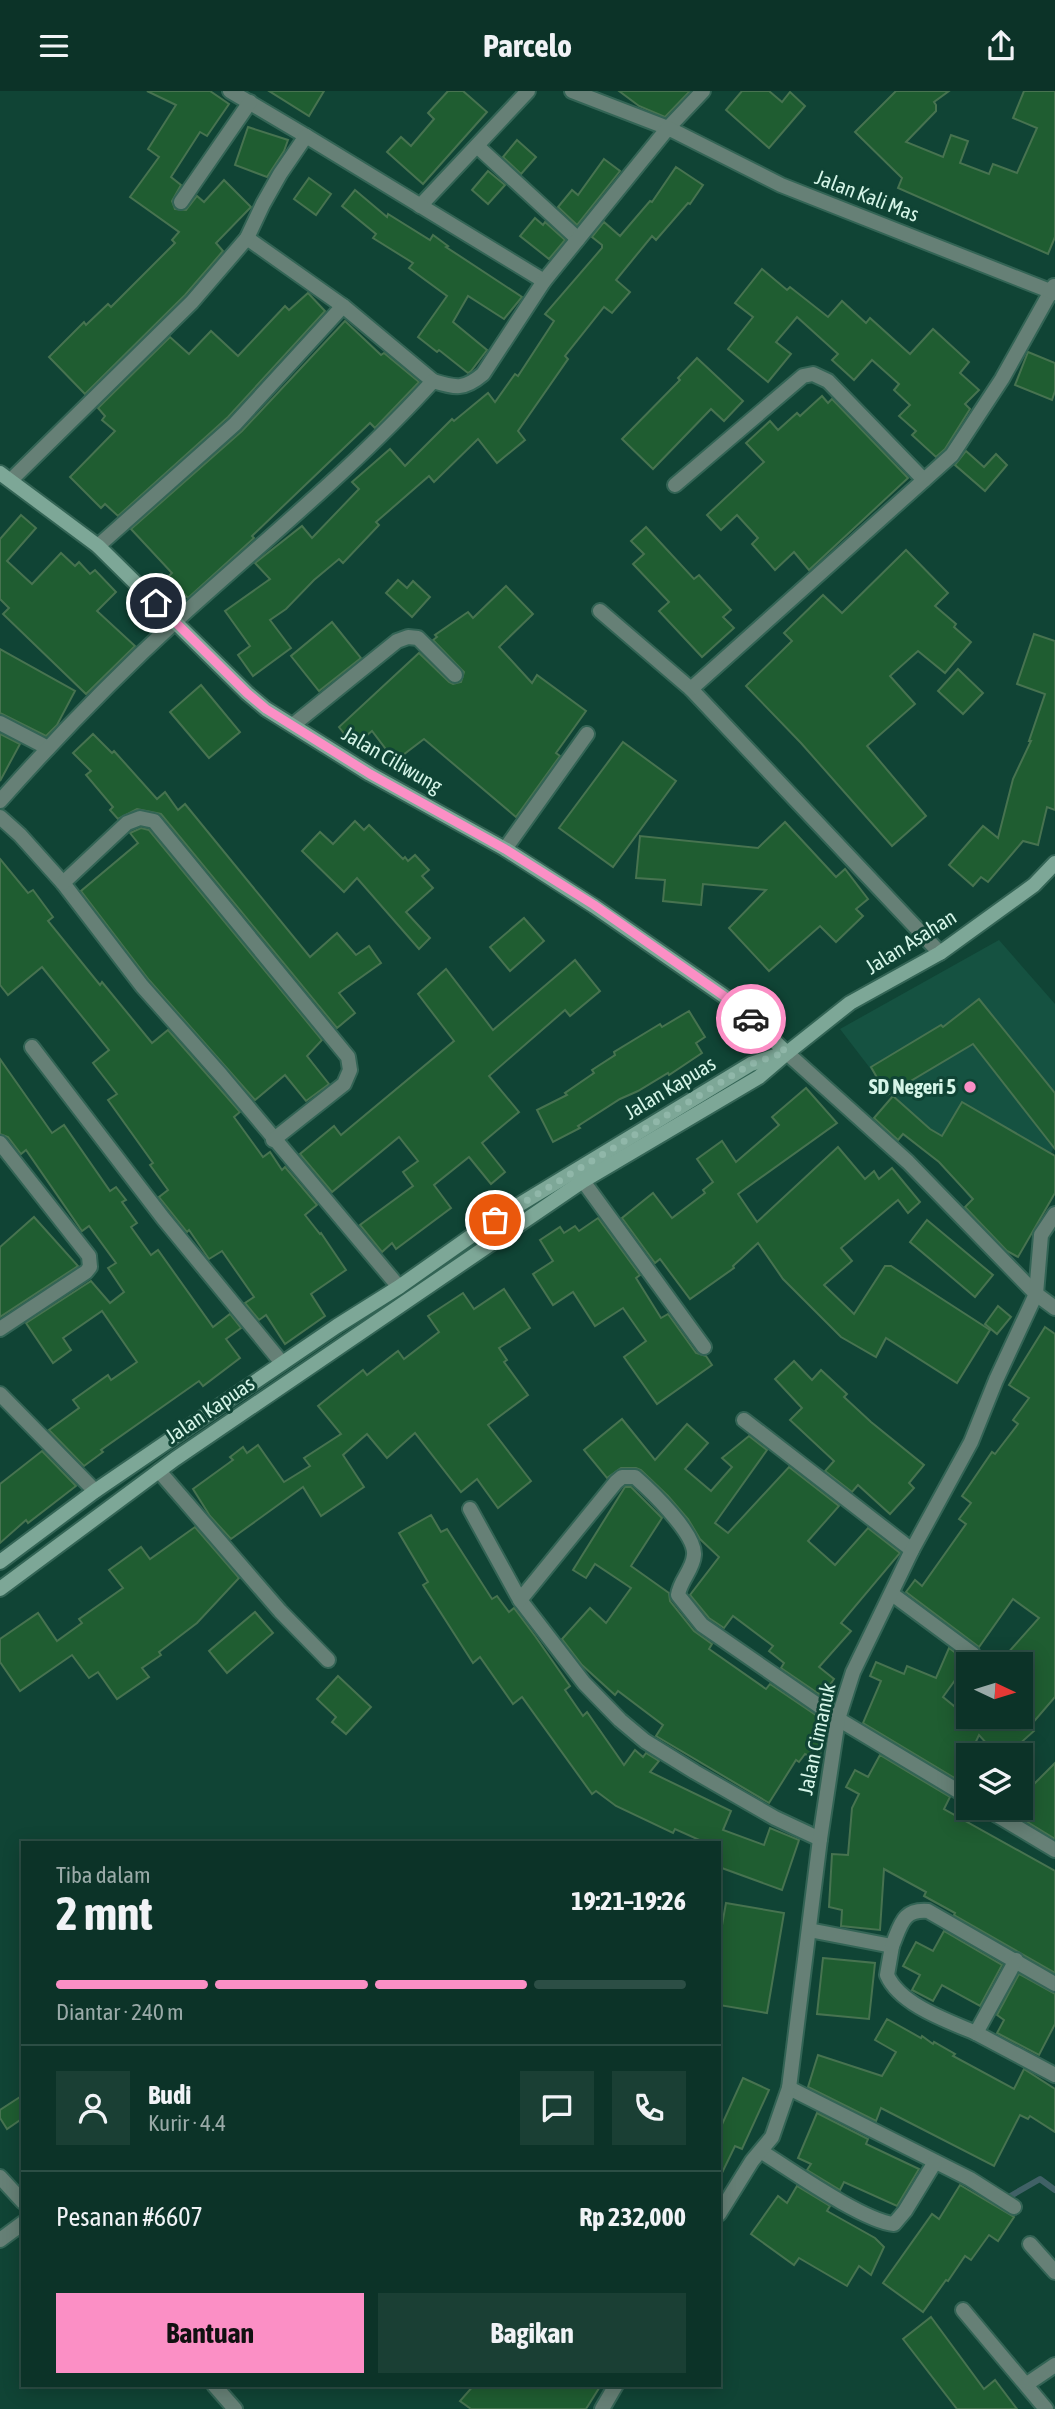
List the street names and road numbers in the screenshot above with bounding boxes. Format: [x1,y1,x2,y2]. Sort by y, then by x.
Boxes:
street label: Jalan Kali Mas [812,164,923,226]
street label: Jalan Ciliwung [338,721,447,797]
street label: Jalan Asahan [861,904,960,978]
street label: Jalan Kapuas [620,1051,719,1124]
street label: Jalan Kapuas [161,1371,258,1448]
street label: Jalan Cimanuk [792,1681,840,1797]

